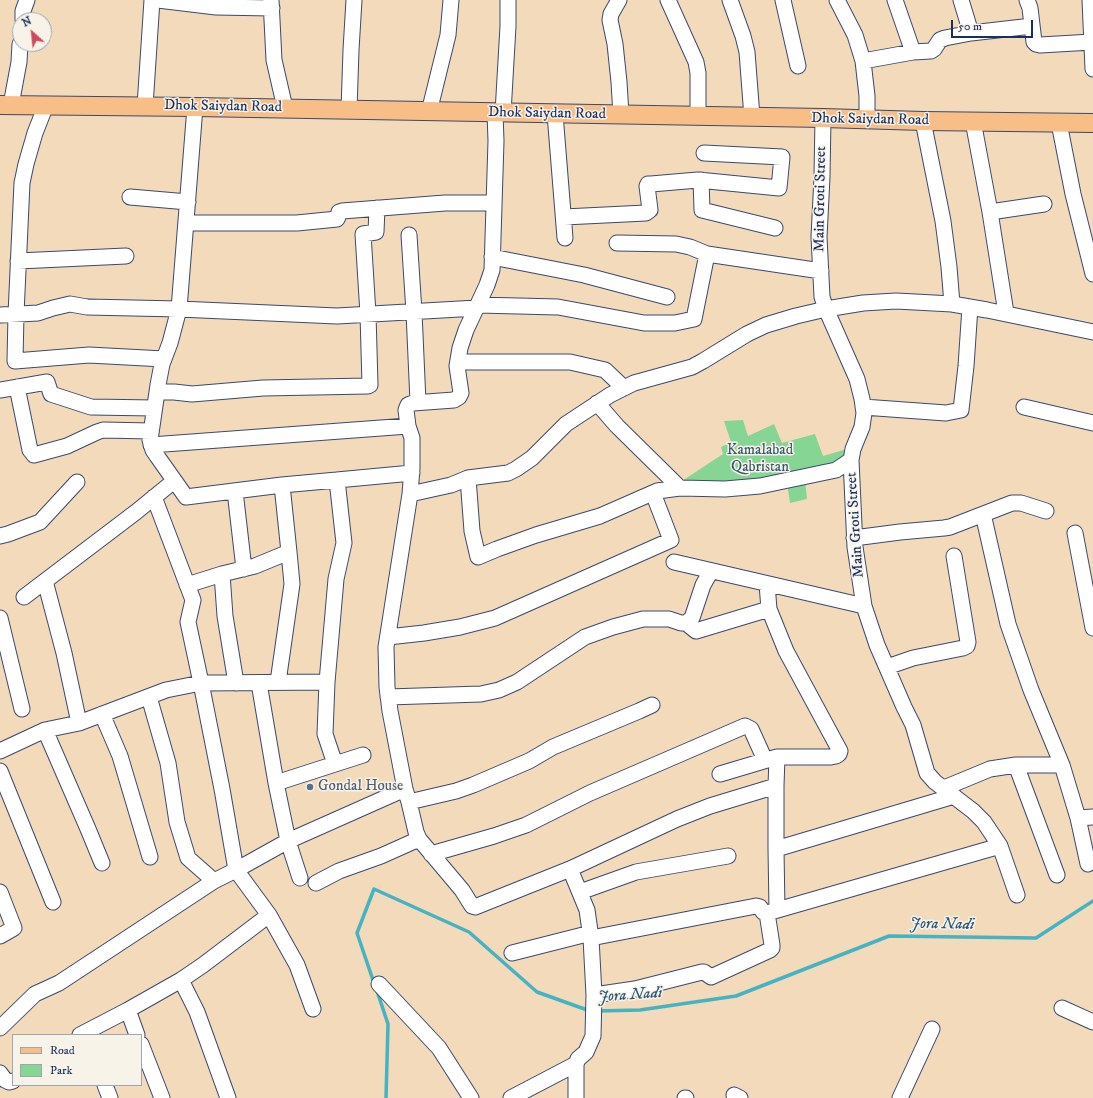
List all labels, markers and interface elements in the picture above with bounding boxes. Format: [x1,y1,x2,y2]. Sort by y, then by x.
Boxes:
north arrow [12,12,52,52]
scale bar [953,12,1035,38]
text: N [20,14,34,30]
text: 50 m [958,19,982,34]
street label: Dhok Saiydan Road [164,97,282,117]
street label: Dhok Saiydan Road [488,104,606,124]
street label: Dhok Saiydan Road [811,110,929,130]
street label: Main Groti Street [811,146,831,252]
park label: Kamalabad Qabristan [727,442,793,477]
street label: Main Groti Street [843,472,869,578]
place label: Gondal House [318,778,403,796]
marker: Gondal House [305,782,315,792]
water label: Jora Nadi [909,915,975,935]
water label: Jora Nadi [597,984,663,1008]
legend [12,1034,142,1086]
text: Road [50,1043,75,1058]
text: Park [50,1063,72,1078]

